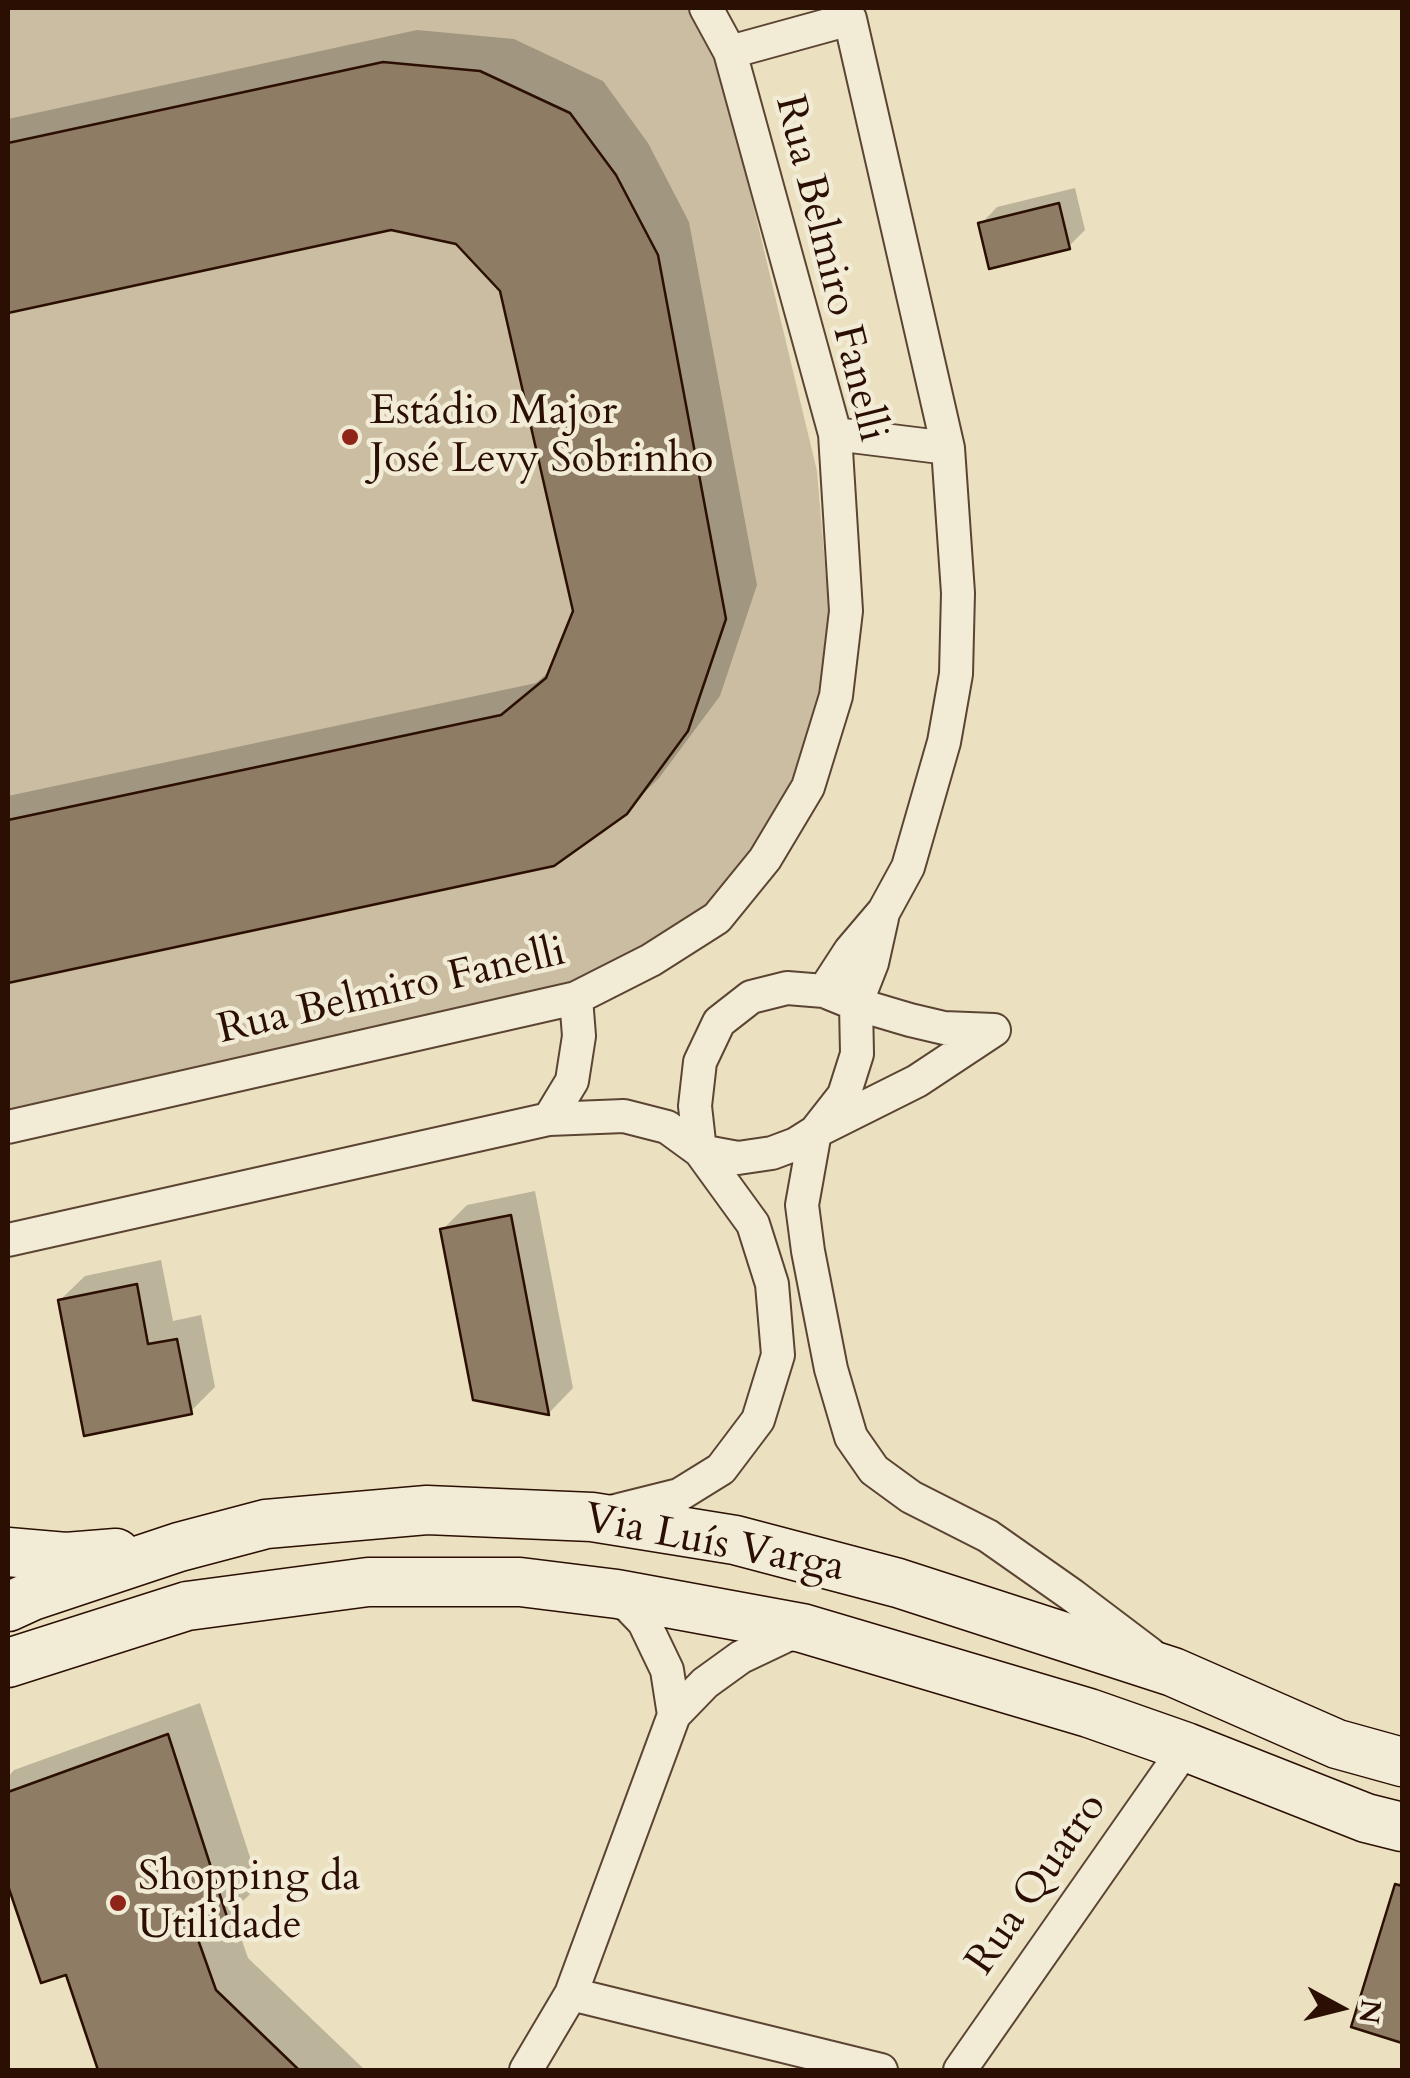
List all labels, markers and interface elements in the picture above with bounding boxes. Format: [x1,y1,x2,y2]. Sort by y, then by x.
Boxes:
street label: Rua Belmiro Fanelli [762,91,896,447]
place label: Estádio Major José Levy Sobrinho [370,388,714,486]
marker: Estádio Major José Levy Sobrinho [339,426,361,448]
street label: Rua Belmiro Fanelli [214,929,570,1057]
street label: Via Luís Varga [580,1495,848,1595]
street label: Rua Quatro [957,1784,1119,1986]
place label: Shopping da Utilidade [138,1854,361,1952]
marker: Shopping da Utilidade [107,1892,129,1914]
north arrow [1290,1958,1390,2058]
text: N [1349,1997,1390,2026]

